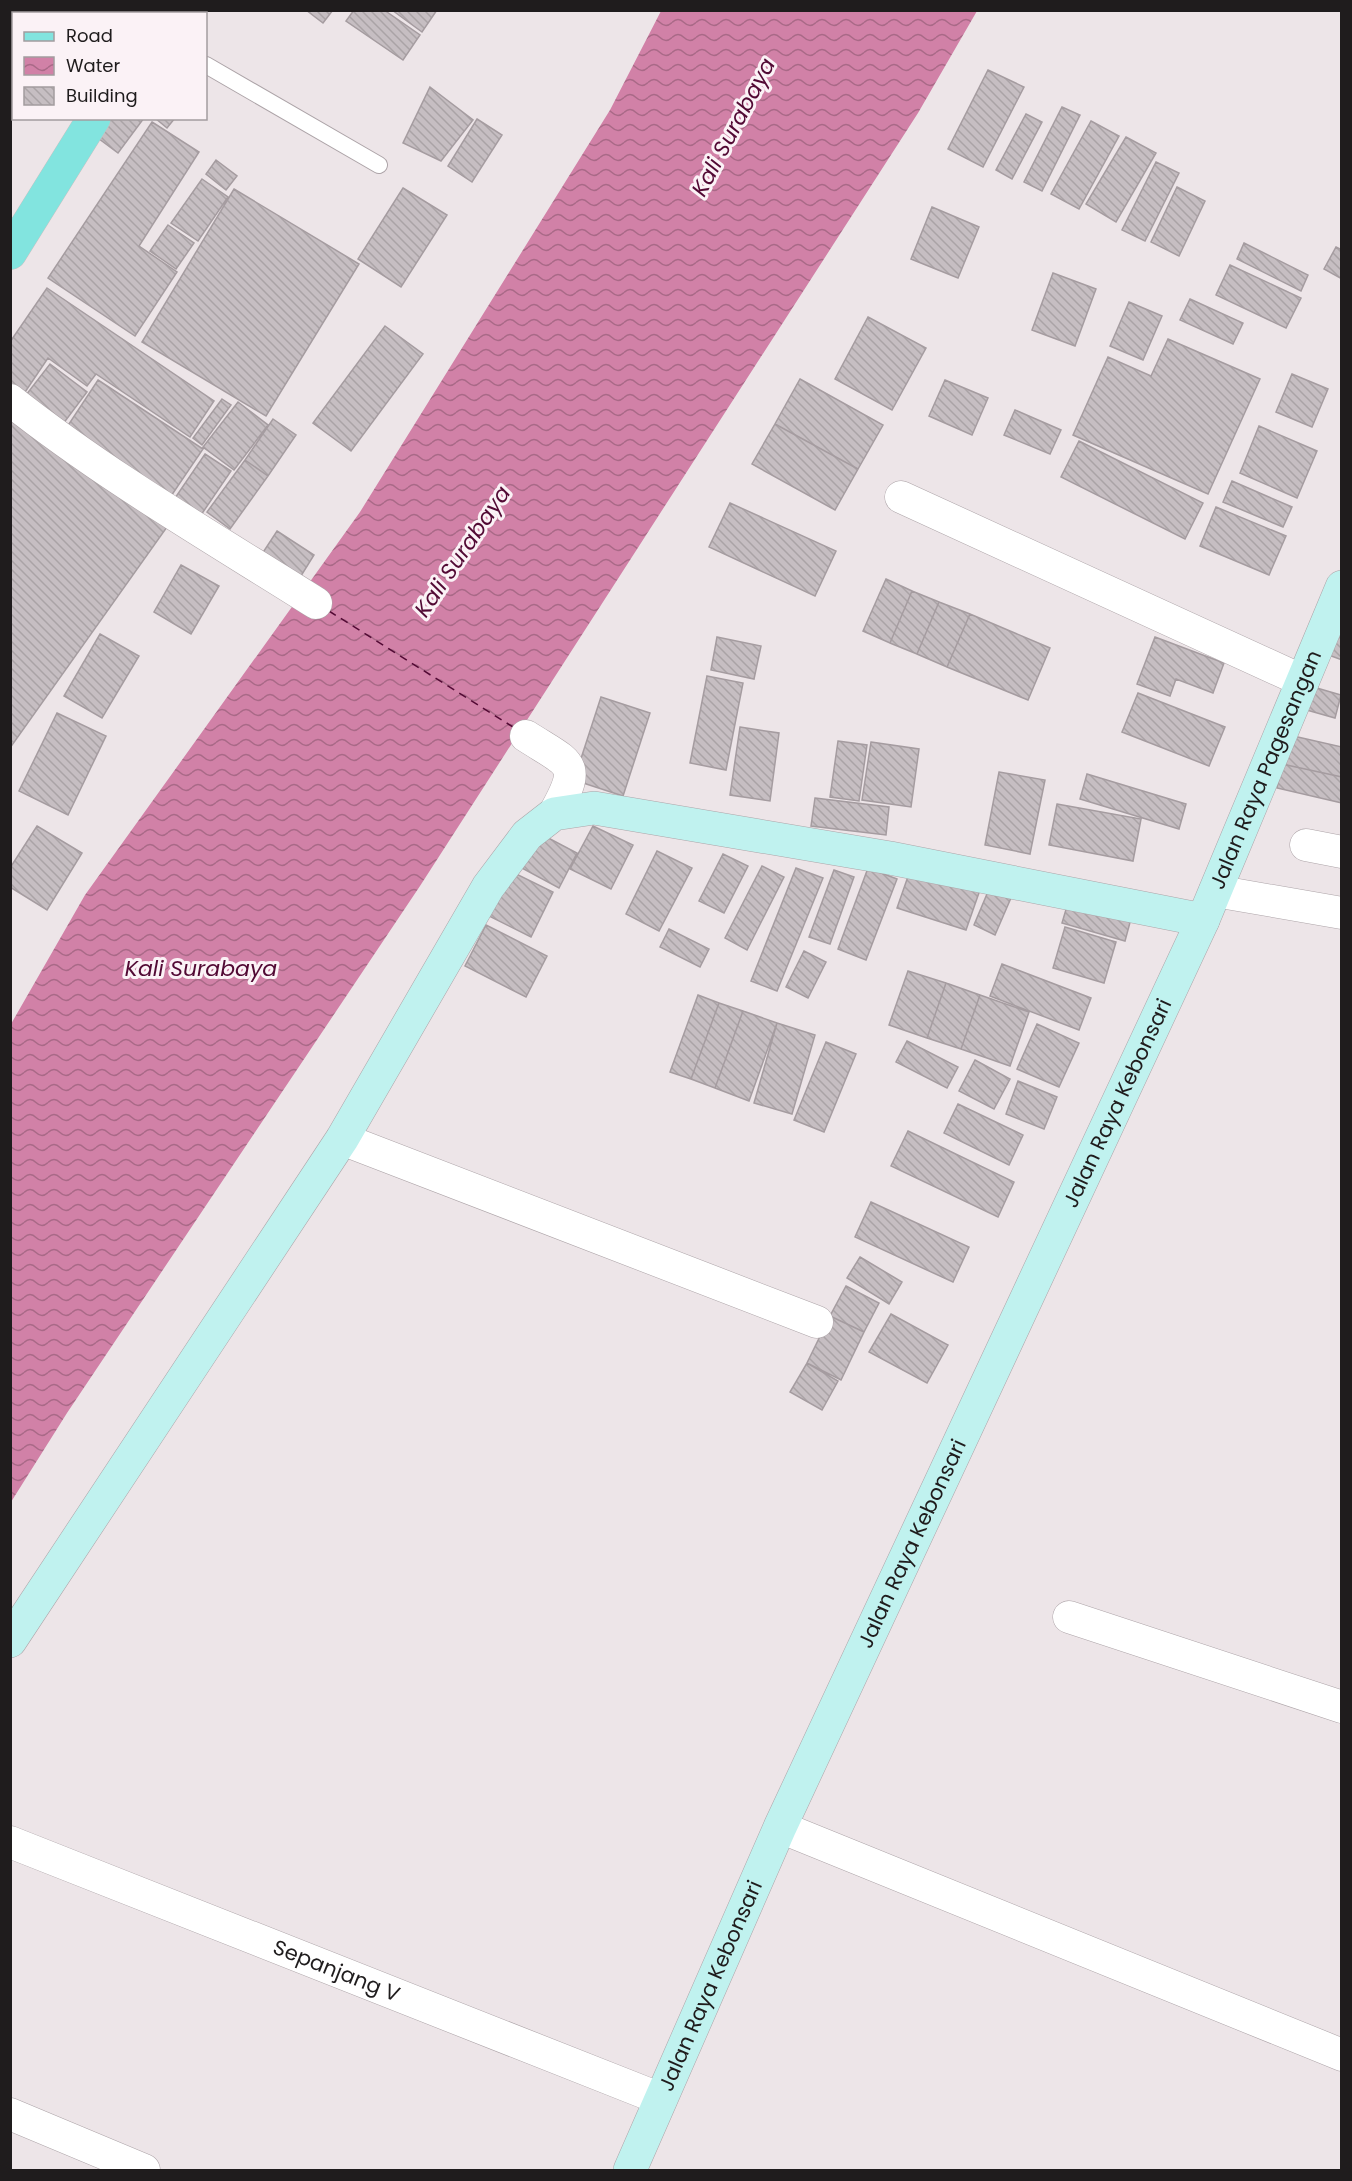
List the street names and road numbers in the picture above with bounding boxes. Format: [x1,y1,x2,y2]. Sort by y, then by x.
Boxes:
street label: Jalan Raya Pagesangan [1202,646,1328,893]
street label: Jalan Raya Kebonsari [1056,994,1178,1212]
street label: Jalan Raya Kebonsari [851,1434,973,1653]
street label: Jalan Raya Kebonsari [651,1876,769,2096]
street label: Sepanjang V [269,1932,404,2009]

